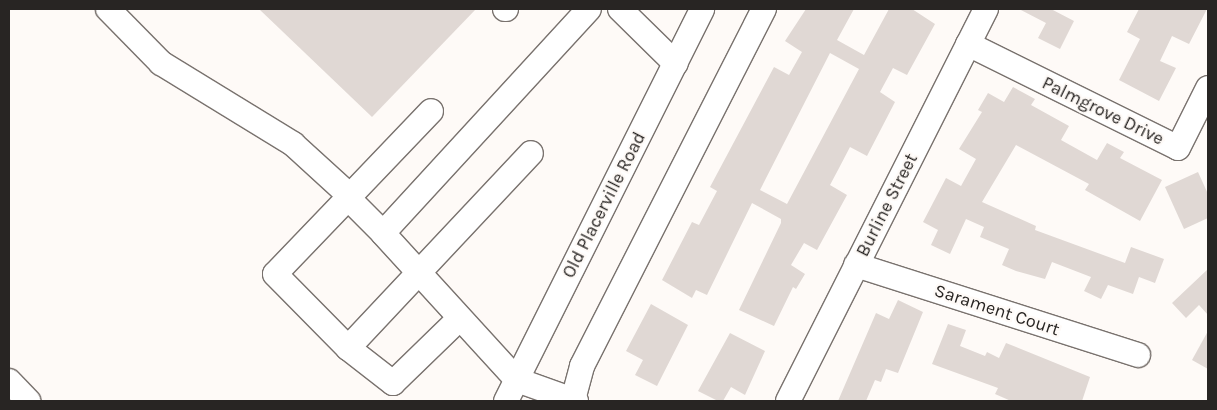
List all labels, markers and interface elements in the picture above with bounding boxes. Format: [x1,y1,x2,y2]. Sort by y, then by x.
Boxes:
street label: Palmgrove Drive [1039,72,1167,150]
street label: Old Placerville Road [558,128,650,282]
street label: Burline Street [852,150,922,260]
street label: Sarament Court [932,280,1062,340]

